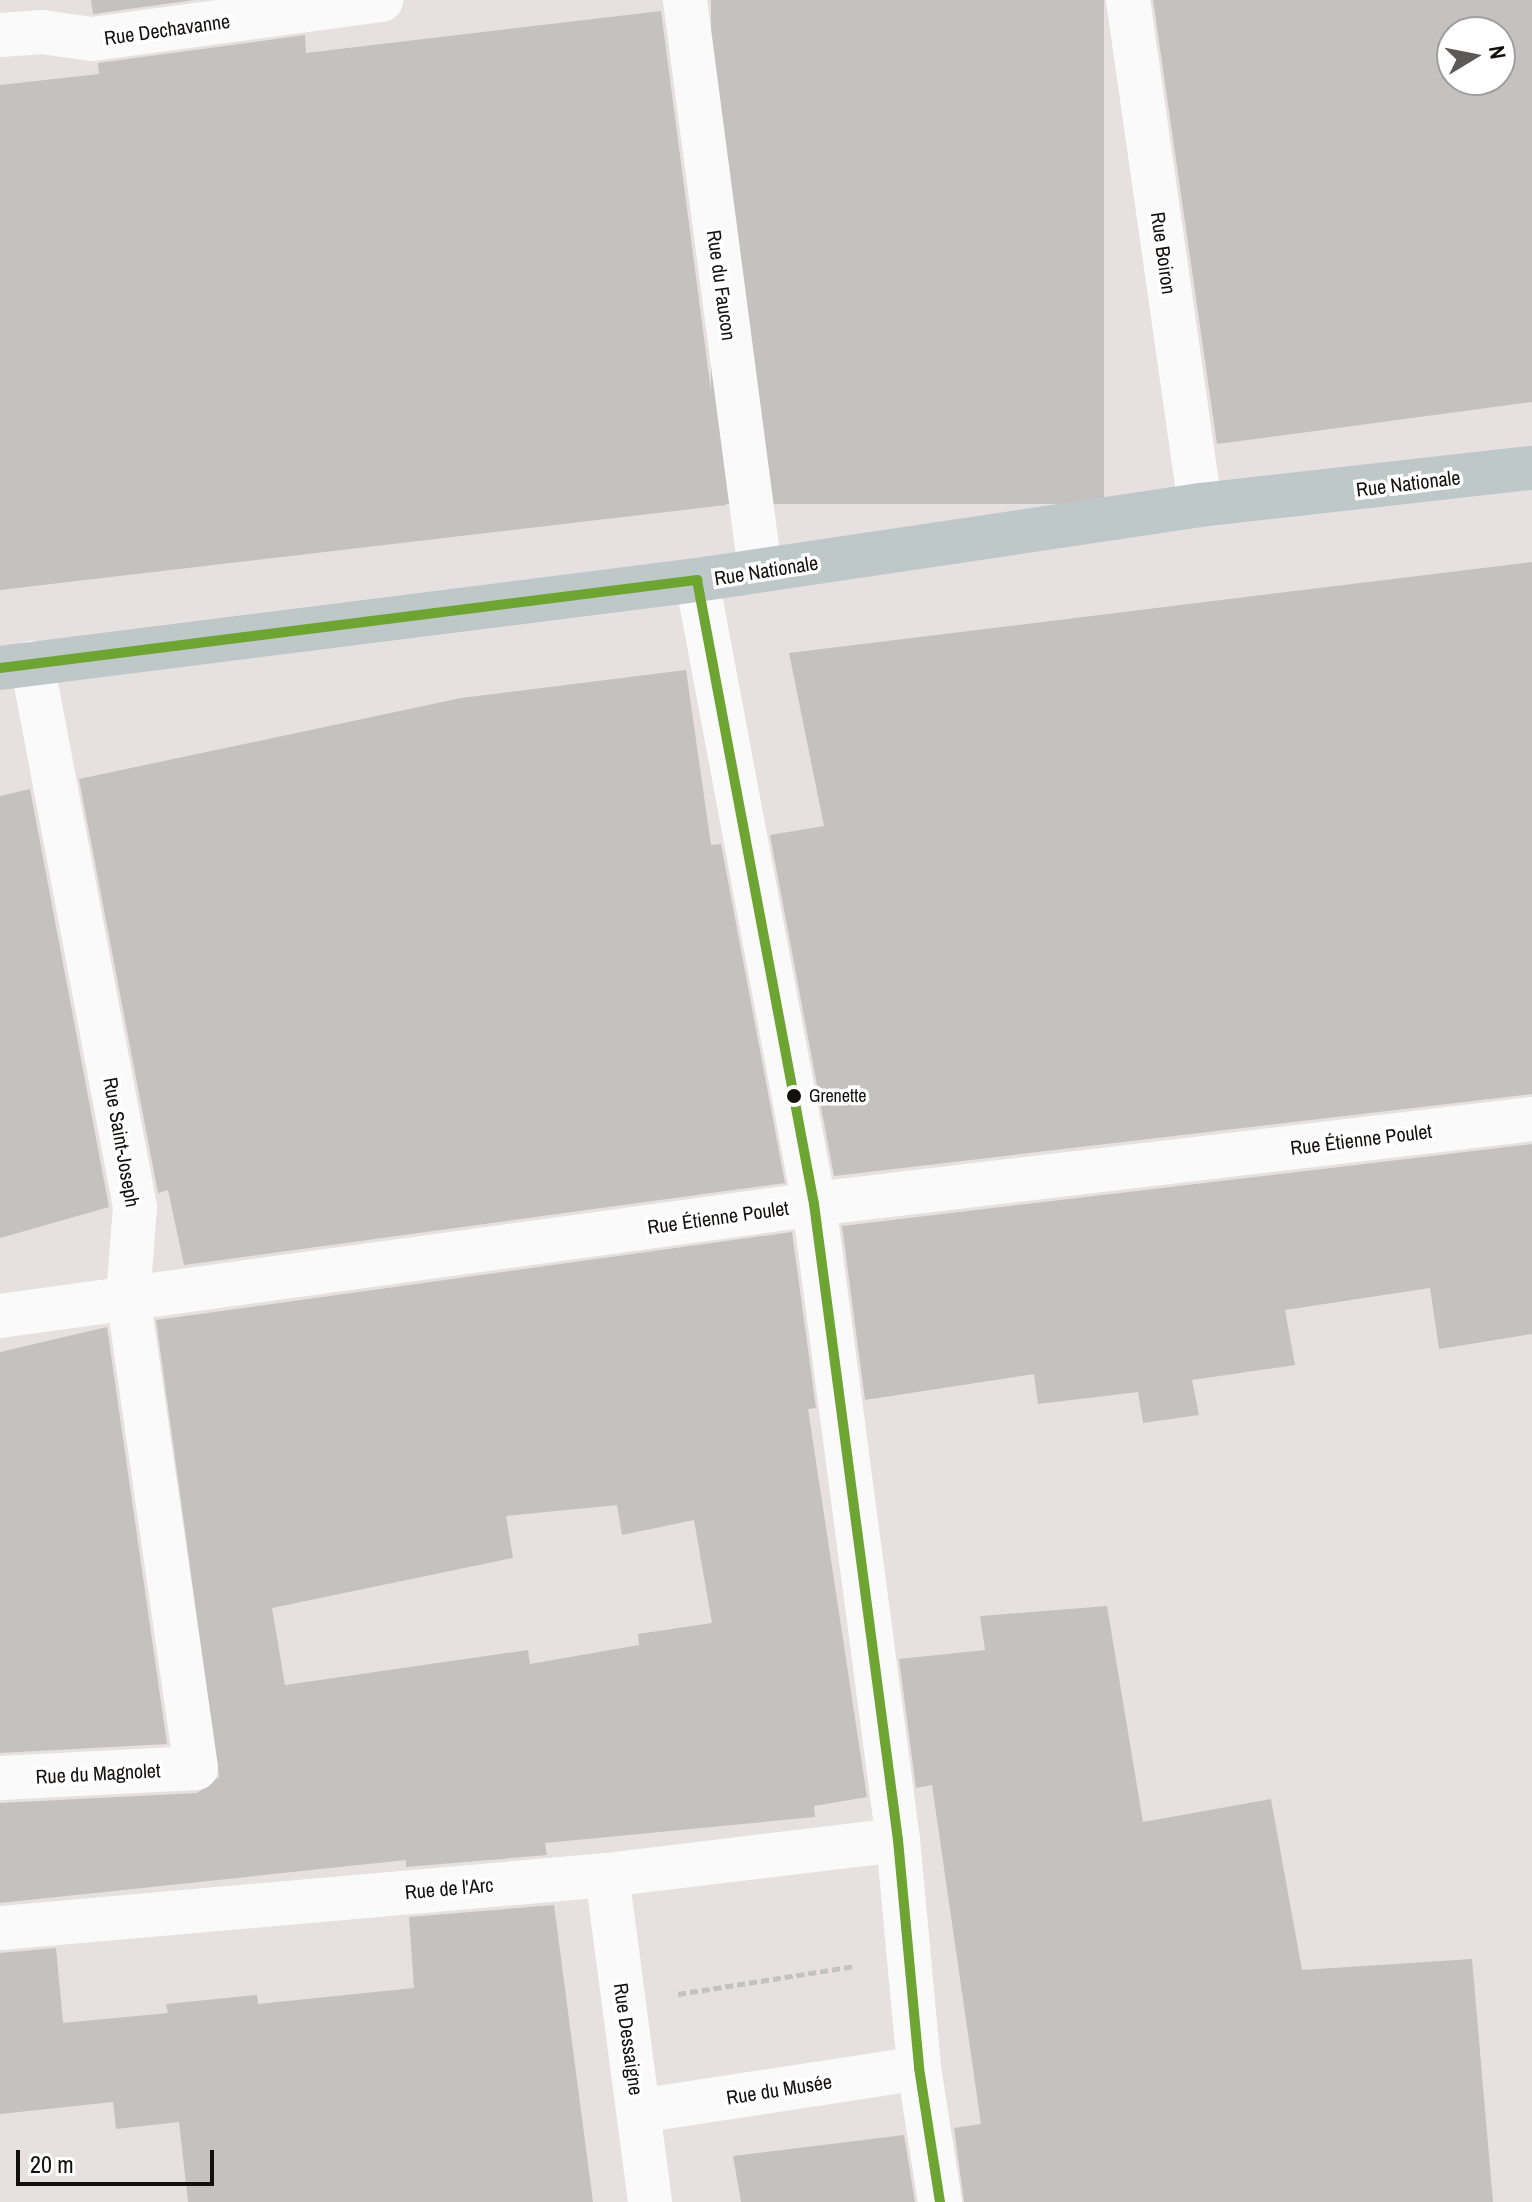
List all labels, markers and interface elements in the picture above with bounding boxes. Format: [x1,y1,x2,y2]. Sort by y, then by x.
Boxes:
street label: Rue Dechavanne [103,8,231,50]
north arrow [1436,16,1516,96]
text: N [1482,43,1514,61]
street label: Rue Boiron [1146,210,1182,296]
street label: Rue du Faucon [702,228,742,342]
street label: Rue Nationale [1355,465,1461,501]
street label: Rue Nationale [712,550,820,590]
street label: Rue Saint-Joseph [99,1075,145,1209]
place label: Grenette [809,1085,866,1107]
marker: Grenette [786,1088,802,1104]
street label: Rue Étienne Poulet [1289,1118,1433,1160]
street label: Rue Étienne Poulet [646,1195,790,1239]
street label: Rue du Magnolet [35,1758,161,1788]
street label: Rue de l'Arc [404,1872,494,1904]
street label: Rue Dessaigne [609,1981,649,2097]
street label: Rue du Musée [724,2069,834,2109]
scale bar [20,2134,218,2184]
text: 20 m [30,2148,74,2180]

